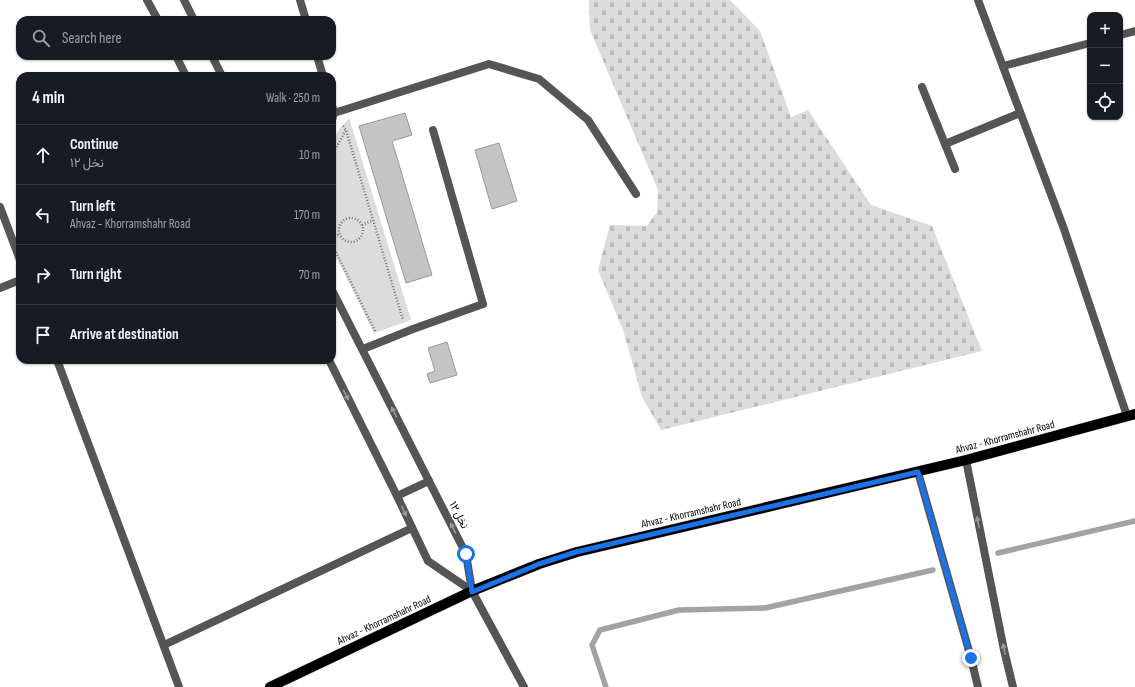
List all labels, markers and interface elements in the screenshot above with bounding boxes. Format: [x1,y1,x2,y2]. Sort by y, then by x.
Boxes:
map controls [1087,12,1123,120]
button: + [1087,12,1123,48]
search box [16,16,336,60]
icon: search [30,27,52,49]
text: Search here [62,29,122,48]
button: − [1087,48,1123,84]
button: locate [1087,84,1123,120]
text: 4 min [32,88,65,108]
text: Walk · 250 m [266,90,320,106]
text: Continue [70,135,119,154]
icon: ahead [32,144,54,166]
text: 10 m [299,147,320,163]
text: نخل ۱۲ [70,155,104,171]
text: Turn left [70,197,115,216]
icon: left [32,204,54,226]
text: 170 m [294,207,320,223]
text: Ahvaz - Khorramshahr Road [70,216,190,232]
icon: right [32,264,54,286]
text: Turn right [70,265,122,284]
text: 70 m [299,267,320,283]
icon: arrive [32,324,54,346]
text: Arrive at destination [70,325,179,344]
one-way arrow [343,389,349,401]
one-way arrow [391,406,398,418]
street label: Ahvaz - Khorramshahr Road [953,417,1056,457]
street label: Ahvaz - Khorramshahr Road [639,495,742,531]
street label: نخل ۱۲ [447,499,471,531]
one-way arrow [401,506,407,517]
one-way arrow [975,516,981,528]
one-way arrow [450,522,457,534]
route start [457,545,475,563]
street label: Ahvaz - Khorramshahr Road [334,592,433,648]
one-way arrow [1000,643,1006,655]
route end [962,649,980,667]

